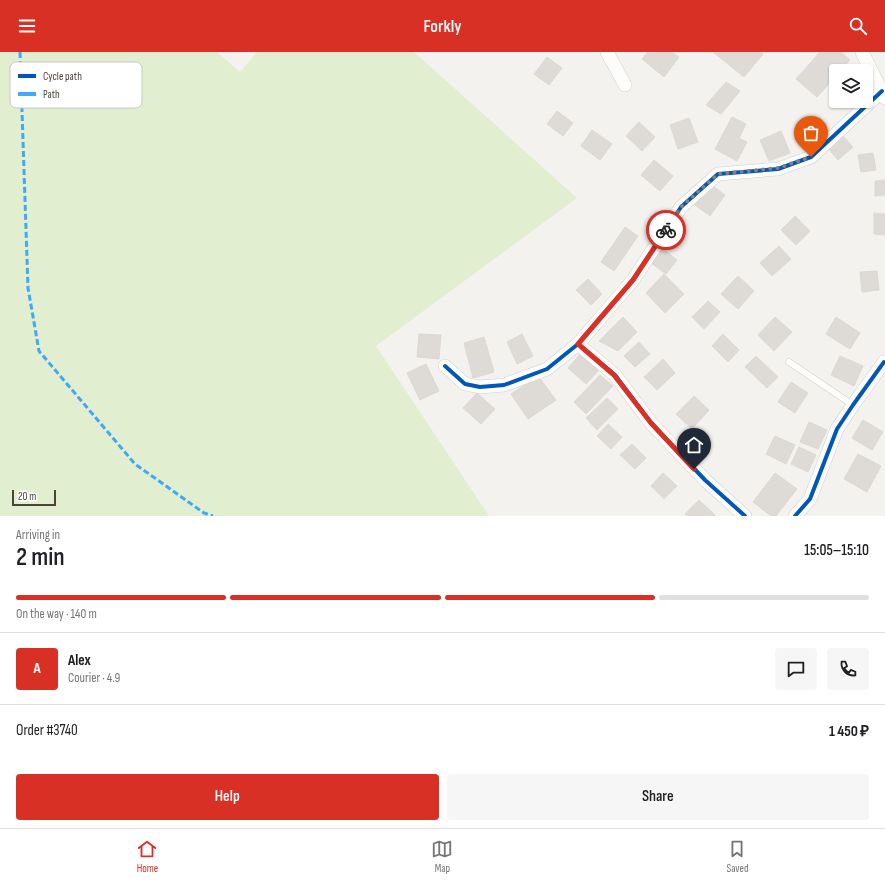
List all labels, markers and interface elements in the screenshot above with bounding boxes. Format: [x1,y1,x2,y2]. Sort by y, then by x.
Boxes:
icon: menu [16,15,38,37]
icon: search [847,15,869,37]
text: Forkly [423,16,462,37]
legend [10,62,142,108]
map controls [829,64,873,108]
button: layers [829,64,873,108]
text: Cycle path [43,70,82,83]
text: Path [43,88,60,101]
pin [794,116,828,157]
icon: bag [800,122,822,144]
courier [646,210,686,250]
icon: bike [655,219,677,241]
pin [677,428,711,469]
icon: home [683,434,705,456]
scale bar [12,488,56,507]
text: 20 m [18,490,36,503]
text: Arriving in [16,527,60,543]
text: 15:05–15:10 [804,541,869,560]
text: 2 min [16,542,65,573]
text: On the way · 140 m [16,606,97,622]
button: chat [775,648,817,690]
button: phone [827,648,869,690]
text: Alex [68,651,91,670]
text: A [33,659,41,678]
text: Courier · 4.9 [68,670,120,686]
text: Order #3740 [16,721,78,740]
text: 1 450 ₽ [829,722,869,741]
button: Help [16,774,439,820]
button: Share [447,774,869,820]
tab: Home [136,838,158,875]
tab: Map [431,838,453,875]
tab: Saved [726,838,749,875]

